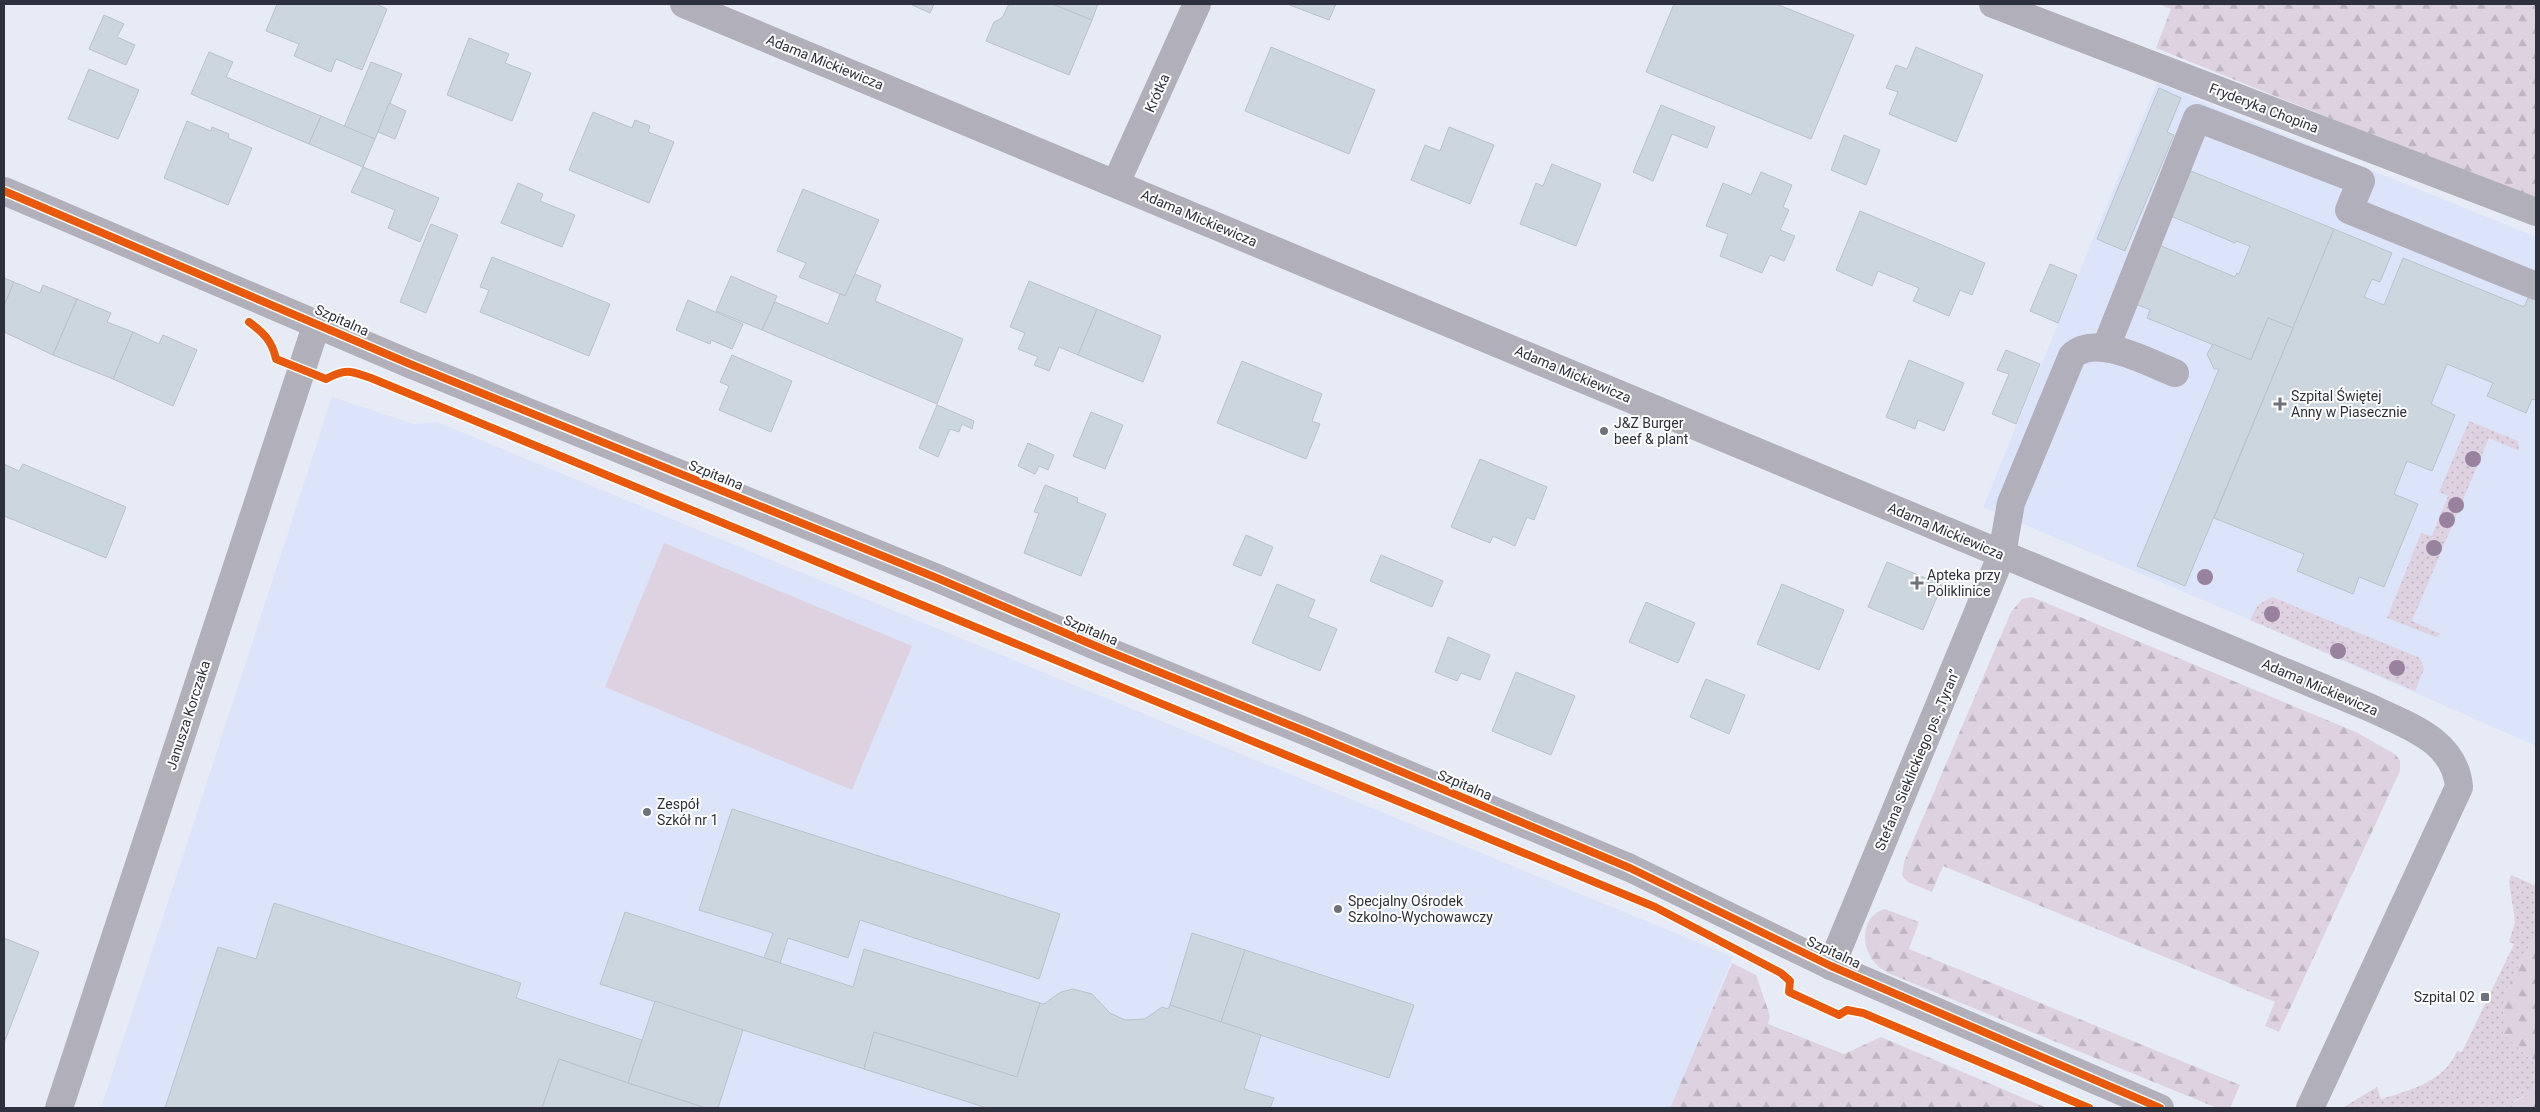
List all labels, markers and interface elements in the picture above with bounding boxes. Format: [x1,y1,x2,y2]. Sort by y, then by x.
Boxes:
street label: Adama Mickiewicza [764,31,886,93]
street label: Krótka [1141,71,1173,115]
street label: Fryderyka Chopina [2207,80,2321,136]
street label: Adama Mickiewicza [1138,186,1260,250]
street label: Szpitalna [312,301,372,339]
street label: Adama Mickiewicza [1512,342,1634,406]
place label: Szpital Świętej Anny w Piasecznie [2291,387,2407,420]
marker: Szpital Świętej Anny w Piasecznie [2273,397,2287,411]
place label: J&Z Burger beef & plant [1614,415,1689,447]
marker: J&Z Burger beef & plant [1598,425,1610,437]
street label: Szpitalna [686,457,746,493]
street label: Adama Mickiewicza [1885,499,2007,563]
place label: Apteka przy Poliklinice [1927,567,2001,599]
marker: Apteka przy Poliklinice [1911,577,1923,589]
street label: Szpitalna [1061,611,1121,649]
street label: Adama Mickiewicza [2259,655,2381,719]
street label: Janusza Korczaka [163,658,213,772]
street label: Stefana Sieklickiego ps. „Tyran” [1872,667,1962,853]
street label: Szpitalna [1435,766,1495,804]
place label: Zespół Szkół nr 1 [657,796,718,828]
marker: Zespół Szkół nr 1 [641,806,653,818]
place label: Specjalny Ośrodek Szkolno-Wychowawczy [1348,893,1493,925]
marker: Specjalny Ośrodek Szkolno-Wychowawczy [1332,903,1344,915]
street label: Szpitalna [1805,933,1863,971]
place label: Szpital 02 [2414,989,2475,1005]
marker: Szpital 02 [2479,991,2491,1003]

